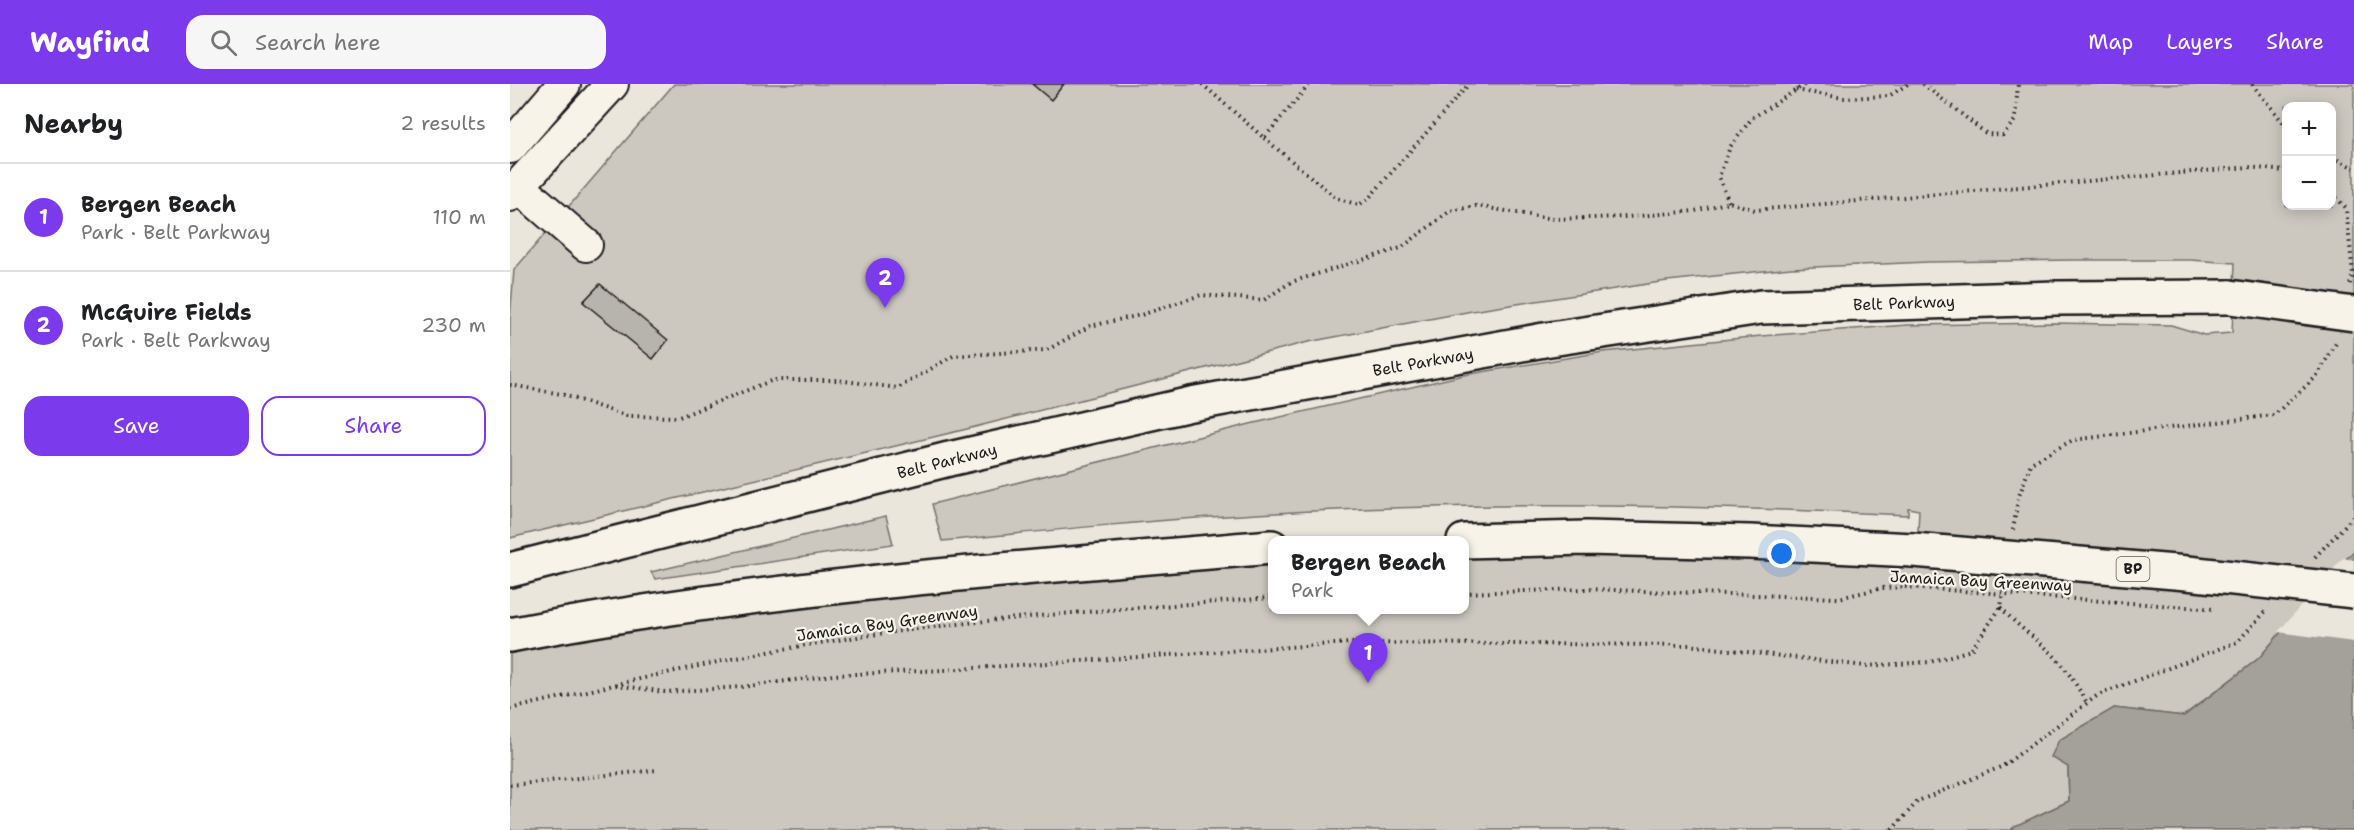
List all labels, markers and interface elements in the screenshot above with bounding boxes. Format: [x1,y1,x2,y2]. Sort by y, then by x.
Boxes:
search box [186,15,606,69]
text: Wayfind [30,23,150,61]
icon: search [207,26,240,59]
text: Search here [255,28,381,57]
text: Map [2088,28,2133,56]
text: Layers [2166,28,2233,56]
text: Share [2266,28,2324,56]
map controls [2282,102,2336,210]
button: + [2282,102,2336,156]
text: Nearby [24,106,123,141]
text: 2 results [400,110,486,136]
button: − [2282,156,2336,210]
text: Bergen Beach [81,190,236,219]
text: 1 [39,204,48,230]
text: 110 m [432,204,486,230]
text: Park · Belt Parkway [81,219,271,245]
pin: 2 [866,258,904,308]
street label: Belt Parkway [1853,291,1955,315]
text: McGuire Fields [81,298,252,327]
text: 2 [37,312,51,338]
text: 230 m [421,312,486,338]
text: Park · Belt Parkway [81,327,271,353]
street label: Belt Parkway [1371,343,1475,381]
button: Save [24,396,249,456]
button: Share [261,396,486,456]
street label: Belt Parkway [895,438,999,484]
popup [1268,536,1469,614]
your location [1767,539,1796,568]
text: Bergen Beach [1291,548,1446,577]
road number: BP [2116,557,2150,581]
street label: Jamaica Bay Greenway [1889,566,2073,596]
text: Park [1291,577,1334,603]
street label: Jamaica Bay Greenway [795,600,979,646]
pin: 1 [1348,634,1388,683]

